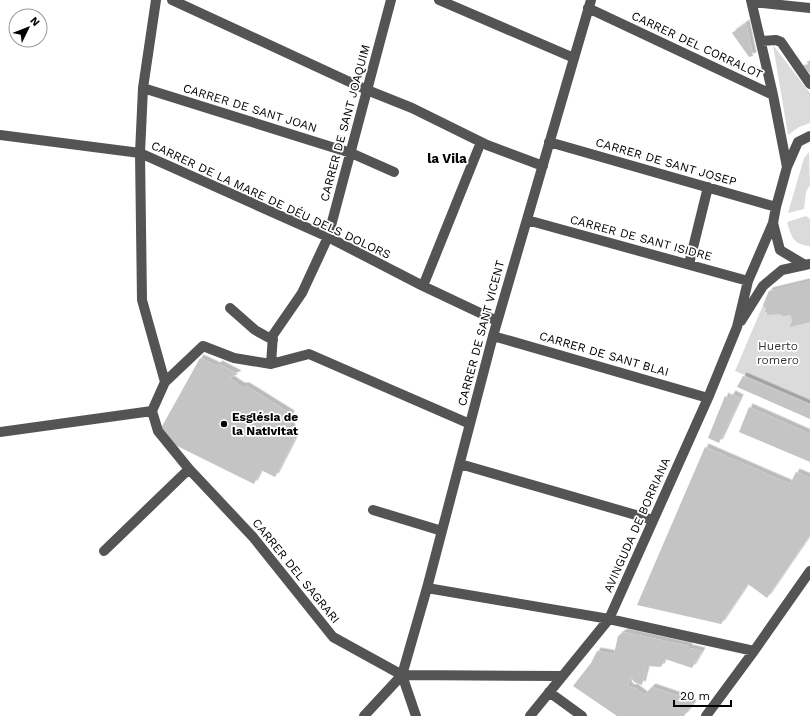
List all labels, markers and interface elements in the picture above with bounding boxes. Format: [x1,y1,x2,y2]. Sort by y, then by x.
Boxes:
north arrow [8,8,48,48]
street label: CARRER DEL CORRALOT [629,8,765,82]
text: N [27,14,42,29]
street label: CARRER DE SANT JOAQUIM [317,43,373,203]
street label: CARRER DE SANT JOAN [181,81,319,135]
street label: CARRER DE SANT JOSEP [594,135,738,189]
street label: CARRER DE LA MARE DE DÉU DELS DOLORS [149,138,393,262]
district label: la Vila [427,151,467,166]
street label: CARRER DE SANT ISIDRE [568,212,714,264]
street label: CARRER DE SANT VICENT [455,259,507,407]
street label: CARRER DE SANT BLAI [538,329,670,379]
park label: Huerto romero [757,339,799,367]
place label: Església de la Nativitat [232,410,299,438]
marker: Església de la Nativitat [219,419,229,429]
street label: AVINGUDA DE BORRIANA [601,455,673,594]
street label: CARRER DEL SAGRARI [250,516,342,626]
scale bar [674,682,731,708]
text: 20 m [680,689,710,703]

